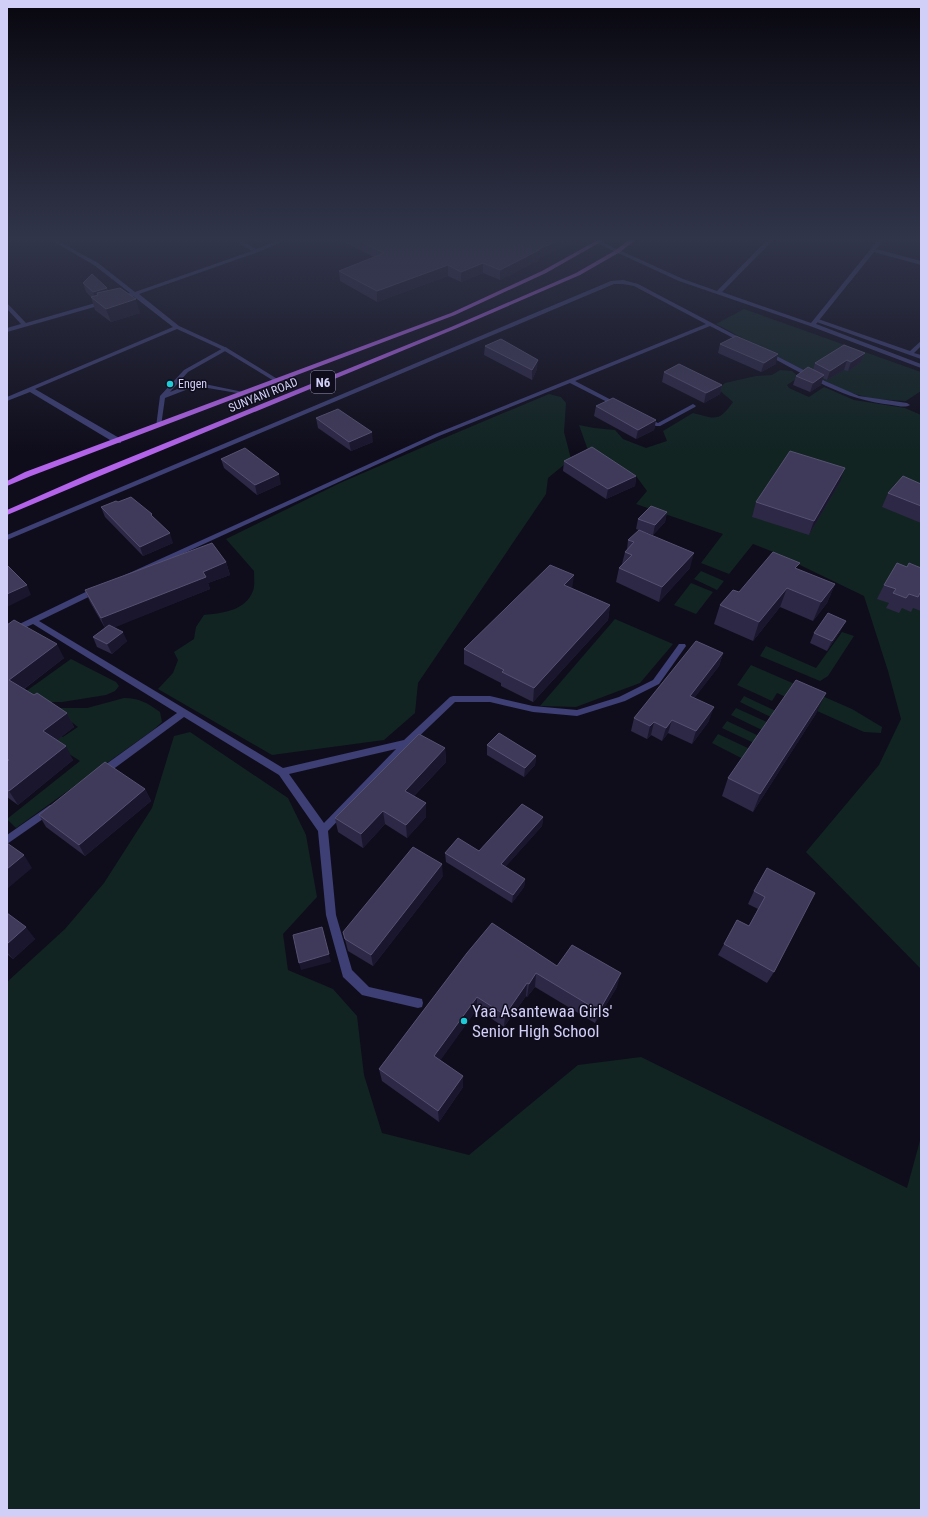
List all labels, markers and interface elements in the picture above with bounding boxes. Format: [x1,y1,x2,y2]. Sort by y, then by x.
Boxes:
road number: N6 [311,371,335,393]
street label: SUNYANI ROAD [226,375,300,415]
place label: Engen [178,377,207,391]
marker: Engen [165,379,175,389]
place label: Yaa Asantewaa Girls' Senior High School [472,1001,612,1041]
marker: Yaa Asantewaa Girls' Senior High School [459,1016,469,1026]

